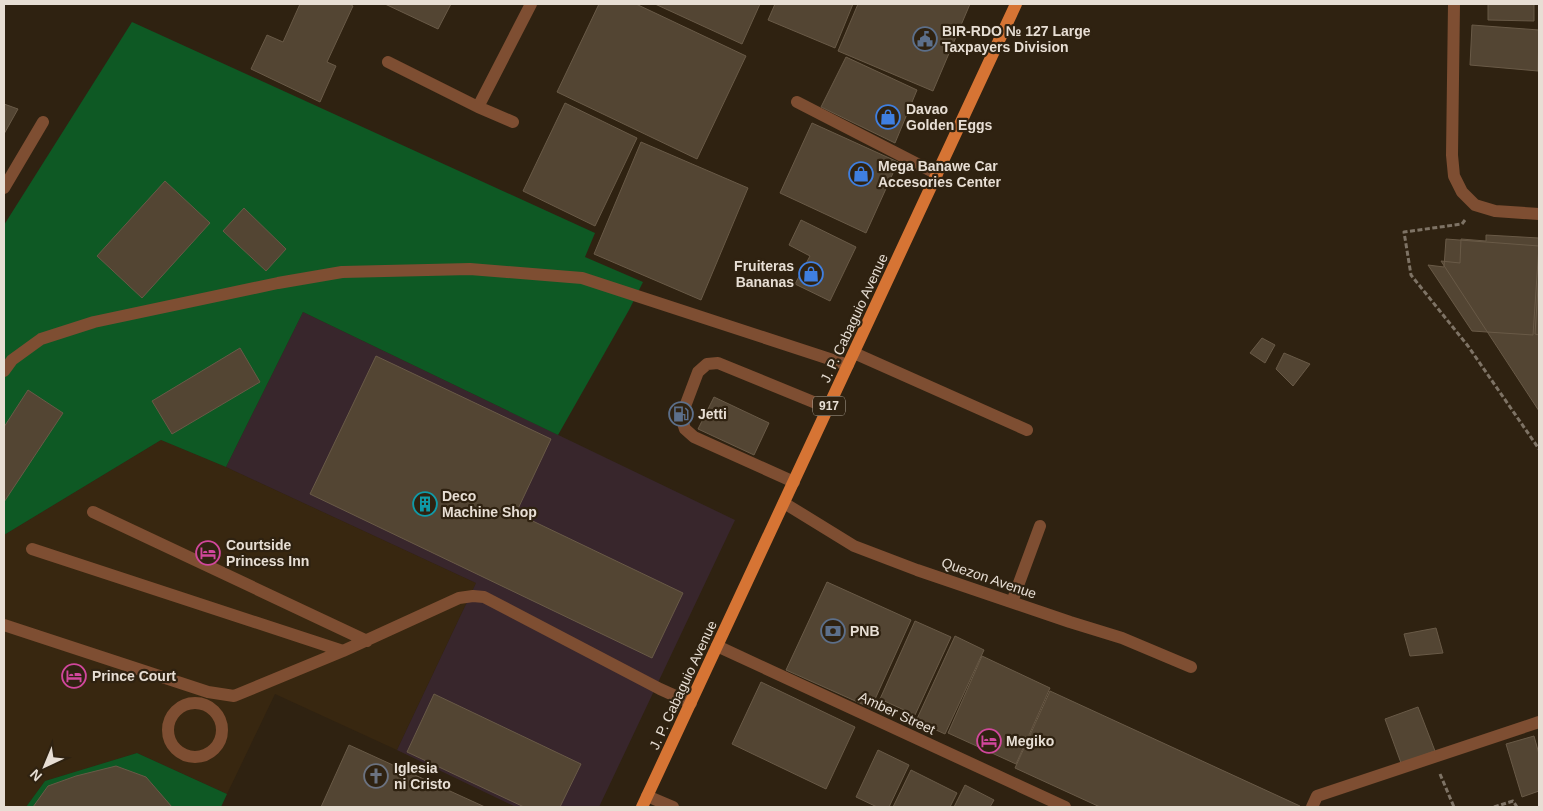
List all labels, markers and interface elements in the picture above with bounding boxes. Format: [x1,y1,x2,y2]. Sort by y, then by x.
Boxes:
place label: BIR-RDO № 127 Large Taxpayers Division [942,23,1091,55]
public building icon: BIR-RDO № 127 Large Taxpayers Division [912,26,938,52]
place label: Davao Golden Eggs [906,101,993,133]
shop icon: Davao Golden Eggs [875,104,901,130]
place label: Mega Banawe Car Accesories Center [878,158,1002,190]
shop icon: Mega Banawe Car Accesories Center [848,161,874,187]
street label: J. P. Cabaguio Avenue [817,251,891,385]
place label: Fruiteras Bananas [734,258,794,290]
shop icon: Fruiteras Bananas [798,261,824,287]
road number: 917 [813,396,845,416]
fuel station icon: Jetti [668,401,694,427]
place label: Jetti [698,406,727,422]
place label: Deco Machine Shop [442,488,537,520]
building icon: Deco Machine Shop [412,491,438,517]
place label: Courtside Princess Inn [226,537,309,569]
hotel icon: Courtside Princess Inn [195,540,221,566]
street label: Quezon Avenue [939,554,1039,602]
street label: J. P. Cabaguio Avenue [646,618,720,752]
bank icon: PNB [820,618,846,644]
place label: PNB [850,623,880,639]
hotel icon: Prince Court [61,663,87,689]
place label: Prince Court [92,668,176,684]
street label: Amber Street [856,688,938,738]
hotel icon: Megiko [976,728,1002,754]
place label: Megiko [1006,733,1054,749]
north arrow [20,741,70,791]
place label: Iglesia ni Cristo [394,760,451,792]
church icon: Iglesia ni Cristo [363,763,389,789]
text: N [27,766,45,785]

